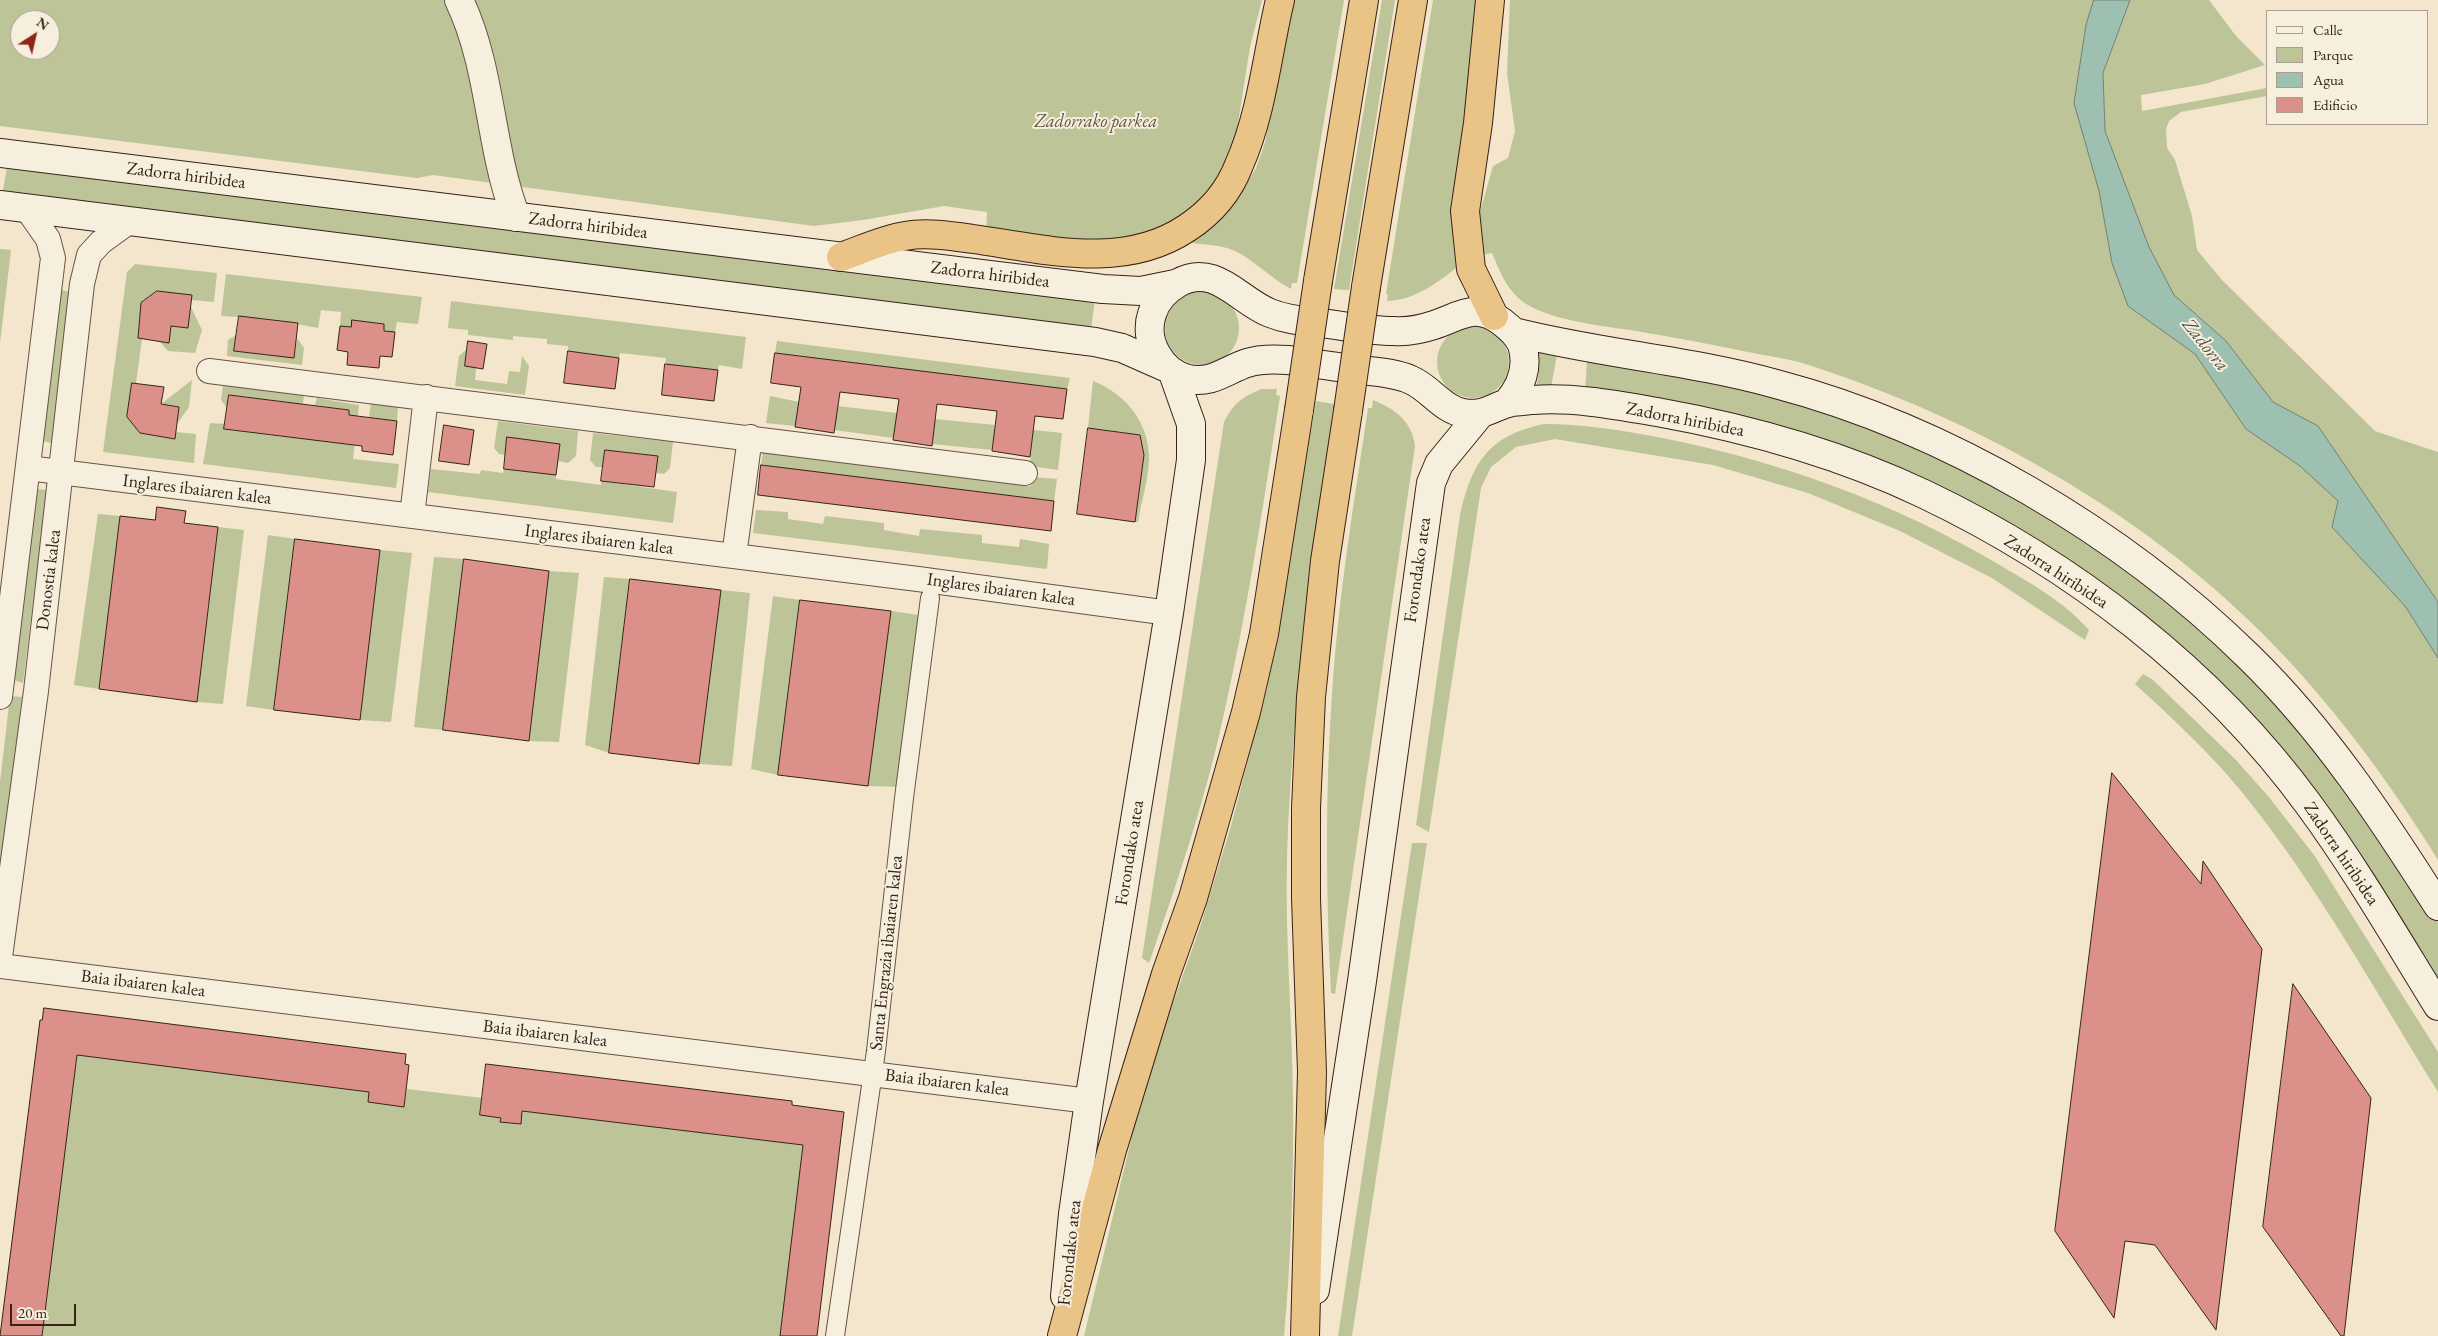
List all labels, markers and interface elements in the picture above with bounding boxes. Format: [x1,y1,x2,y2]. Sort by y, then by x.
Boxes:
north arrow [10,10,60,60]
legend [2266,10,2428,125]
text: N [33,13,53,34]
text: Calle [2313,20,2343,39]
text: Parque [2313,45,2353,64]
text: Agua [2313,70,2344,89]
text: Edificio [2313,95,2357,114]
park label: Zadorrako parkea [1035,111,1157,133]
street label: Zadorra hiribidea [125,158,247,194]
street label: Zadorra hiribidea [527,208,649,244]
street label: Zadorra hiribidea [929,257,1051,293]
water label: Zadorra [2177,314,2233,376]
street label: Zadorra hiribidea [1624,398,1746,442]
street label: Inglares ibaiaren kalea [121,470,273,510]
street label: Forondako atea [1400,516,1436,624]
street label: Inglares ibaiaren kalea [523,520,675,560]
street label: Donostia kalea [32,528,66,632]
street label: Zadorra hiribidea [2000,530,2112,614]
street label: Inglares ibaiaren kalea [925,569,1077,611]
street label: Zadorra hiribidea [2299,798,2383,910]
street label: Forondako atea [1111,799,1149,907]
street label: Santa Engrazia ibaiaren kalea [866,854,908,1052]
street label: Baia ibaiaren kalea [79,966,207,1002]
street label: Baia ibaiaren kalea [481,1016,609,1052]
street label: Baia ibaiaren kalea [883,1065,1011,1101]
street label: Forondako atea [1054,1199,1086,1307]
scale bar [12,1294,79,1326]
text: 20 m [18,1303,47,1322]

